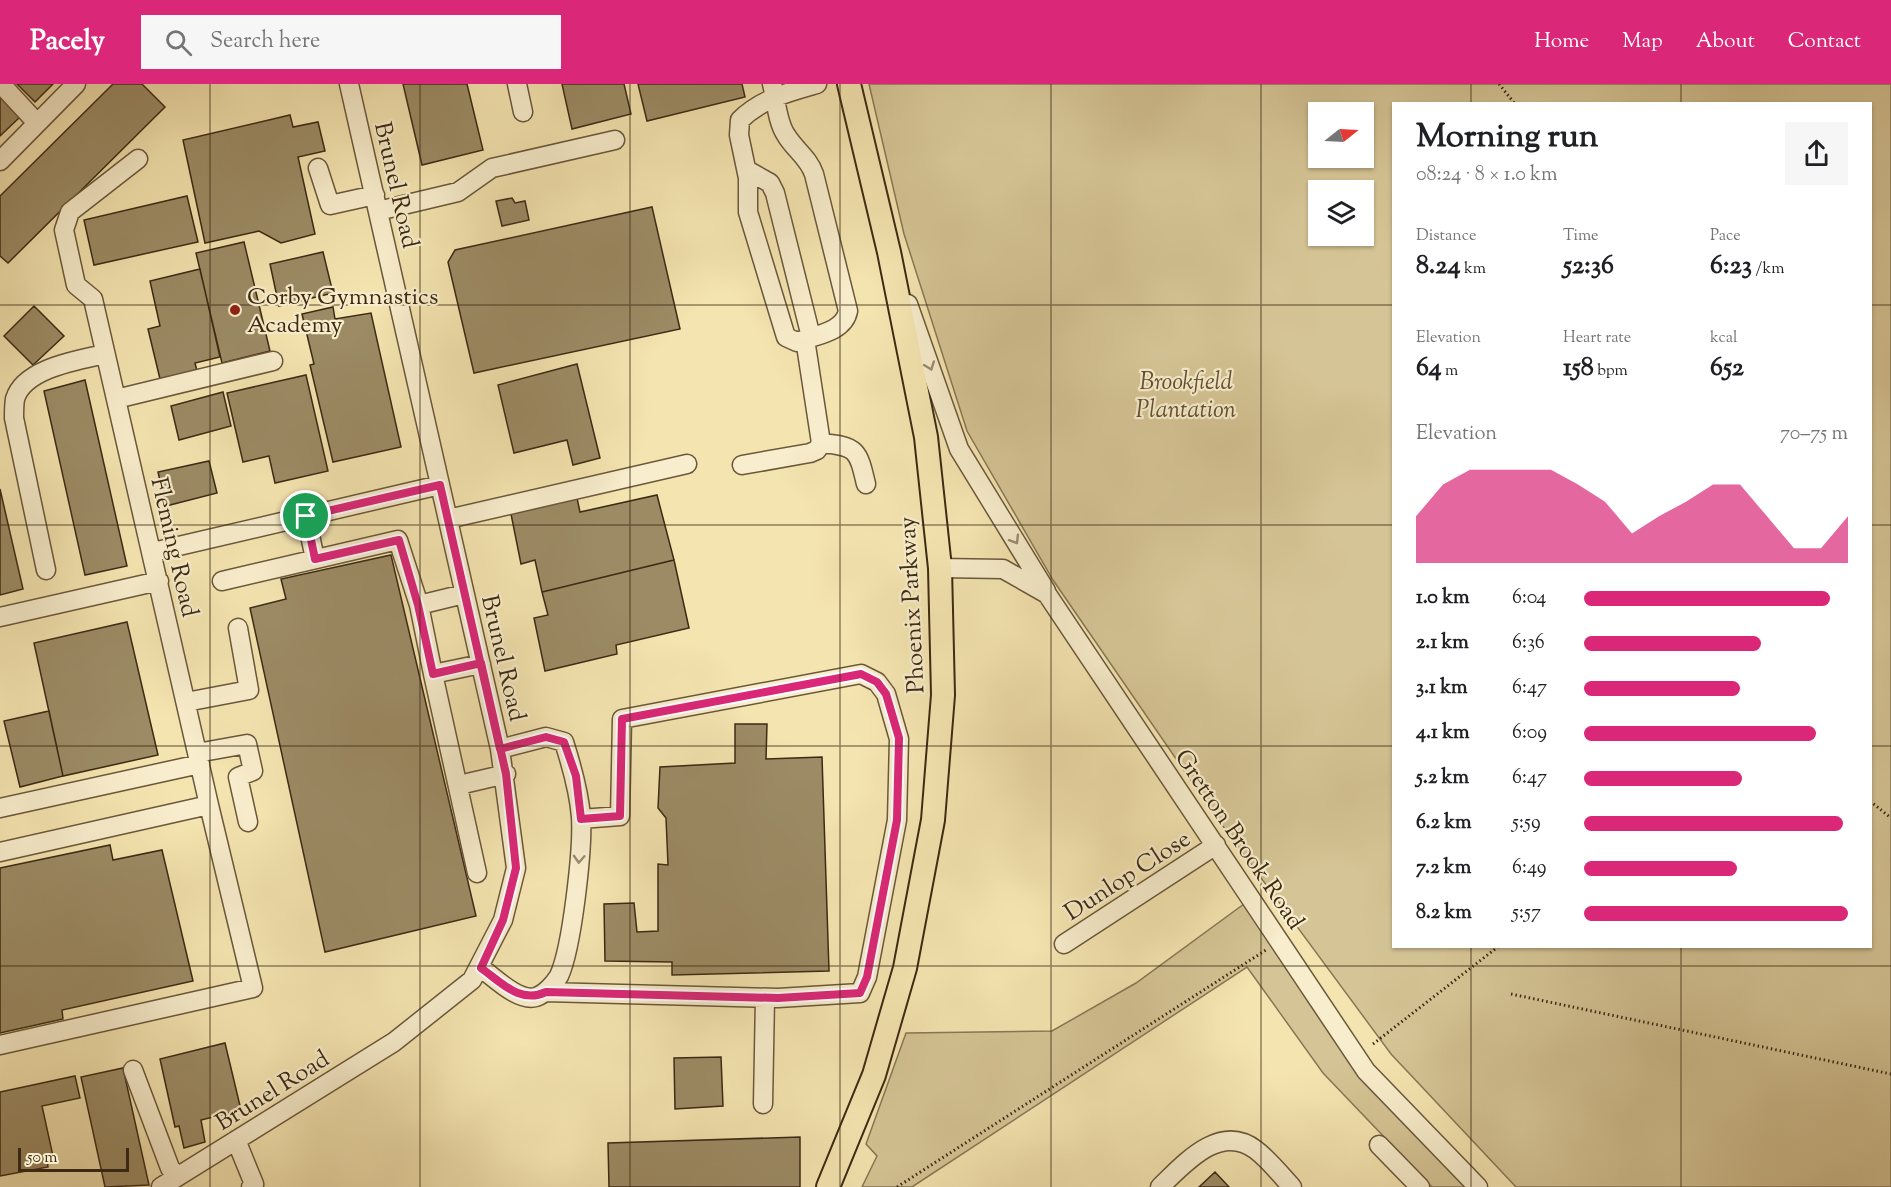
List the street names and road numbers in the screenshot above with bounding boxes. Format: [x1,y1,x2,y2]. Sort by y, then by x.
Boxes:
street label: Brunel Road [364,119,426,252]
street label: Fleming Road [140,474,206,621]
street label: Phoenix Parkway [891,516,935,694]
street label: Brunel Road [471,592,533,725]
street label: Gretton Brook Road [1165,743,1312,937]
street label: Dunlop Close [1058,823,1198,930]
street label: Brunel Road [209,1043,337,1140]

